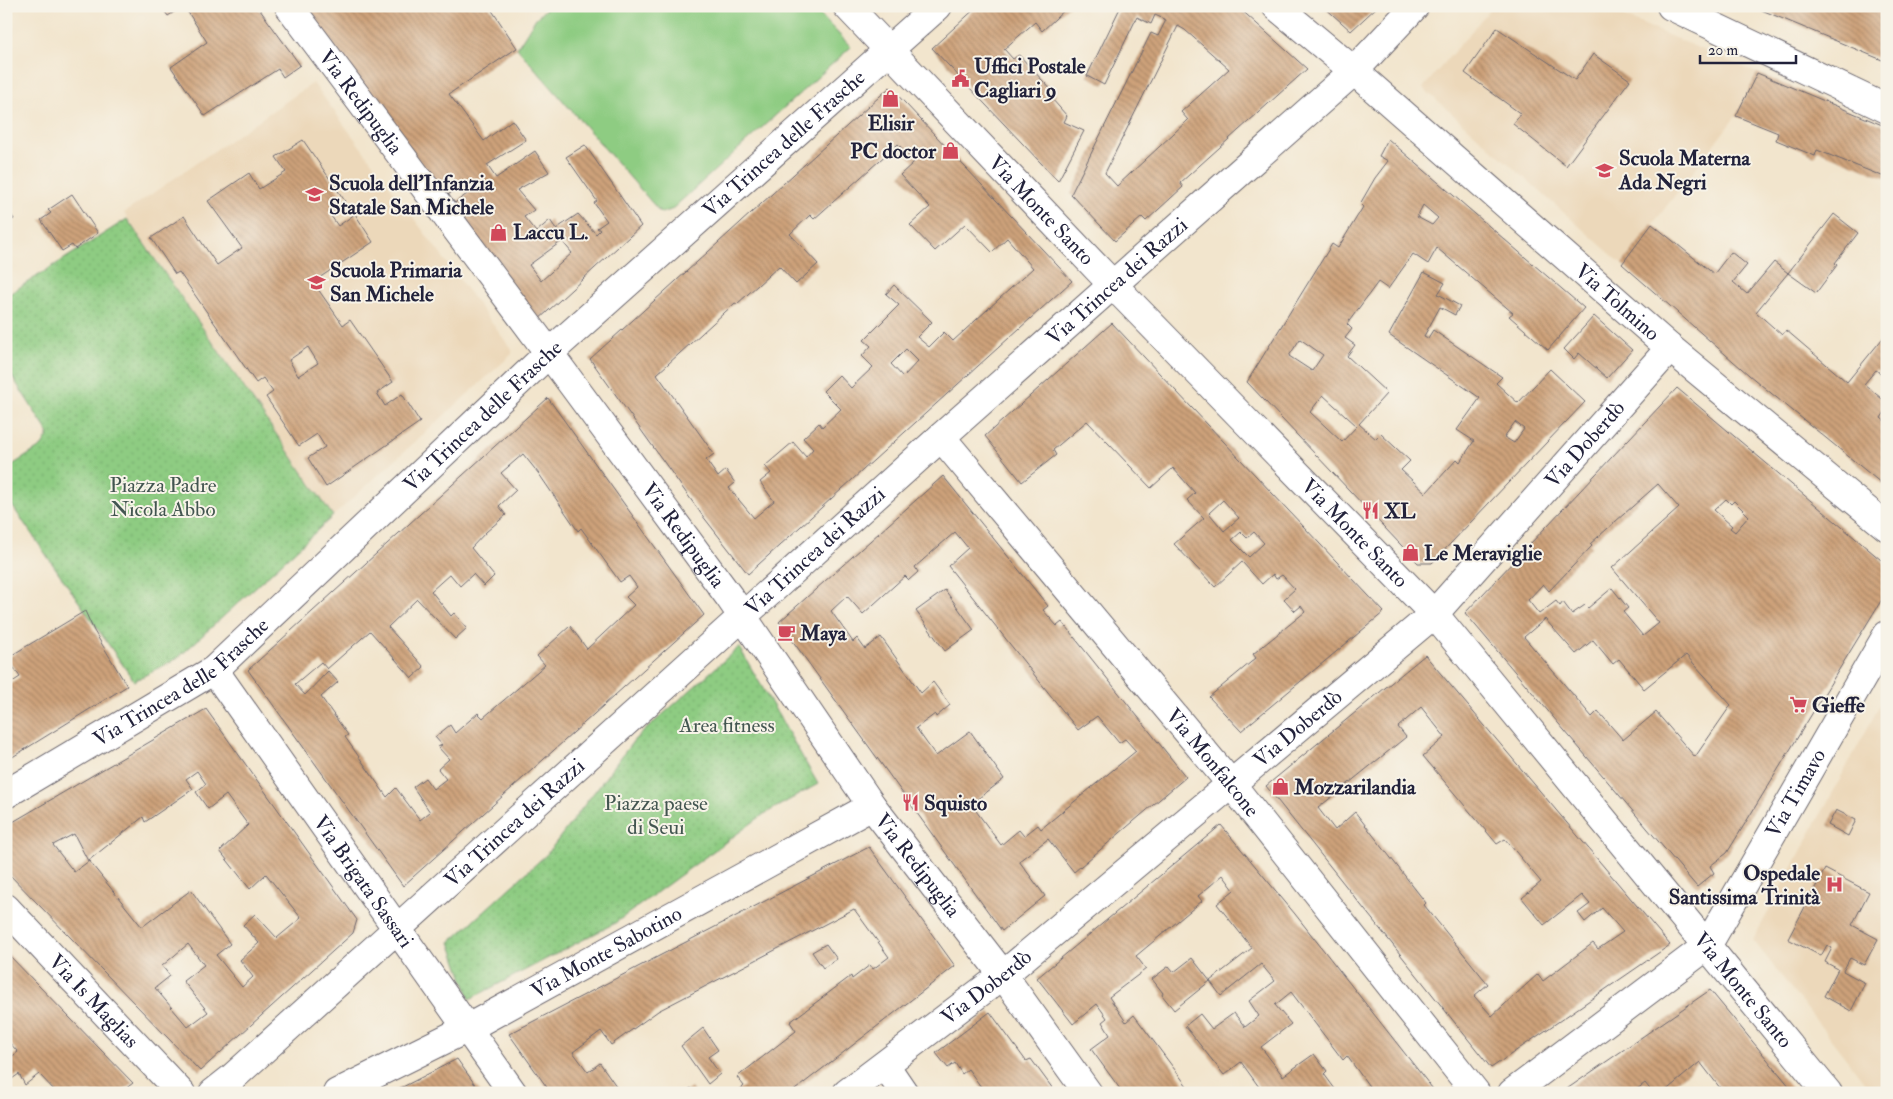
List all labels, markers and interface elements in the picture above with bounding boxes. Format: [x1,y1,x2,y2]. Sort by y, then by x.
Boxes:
scale bar [1700,32,1797,64]
text: 20 m [1708,41,1738,60]
street label: Via Redipuglia [312,44,409,160]
place label: Uffici Postale Cagliari 9 [974,53,1086,104]
street label: Via Trincea delle Frasche [697,64,871,224]
public building icon: Uffici Postale Cagliari 9 [950,68,970,88]
shop icon: Elisir [881,88,901,108]
place label: Elisir [868,110,916,137]
place label: PC doctor [850,138,937,165]
shop icon: PC doctor [940,141,960,161]
place label: Scuola Materna Ada Negri [1618,145,1751,196]
street label: Via Monte Santo [982,150,1100,271]
school or university icon: Scuola Materna Ada Negri [1595,160,1615,180]
place label: Scuola dell'Infanzia Statale San Michele [329,170,495,221]
school or university icon: Scuola dell'Infanzia Statale San Michele [305,185,325,205]
street label: Via Trincea dei Razzi [1041,211,1194,351]
place label: Laccu L. [513,219,588,246]
shop icon: Laccu L. [489,222,509,242]
place label: Scuola Primaria San Michele [330,257,463,308]
street label: Via Tolmino [1569,258,1665,347]
school or university icon: Scuola Primaria San Michele [306,272,326,292]
street label: Via Trincea delle Frasche [398,334,568,498]
street label: Via Doberdò [1539,395,1631,494]
park label: Piazza Padre Nicola Abbo [109,472,217,523]
street label: Via Monte Santo [1295,473,1414,594]
street label: Via Redipuglia [635,477,731,594]
street label: Via Trincea dei Razzi [739,481,891,622]
place label: XL [1384,498,1416,525]
restaurant icon: XL [1360,501,1380,521]
place label: Le Meraviglie [1424,540,1542,567]
shop icon: Le Meraviglie [1400,543,1420,563]
street label: Via Trincea delle Frasche [88,612,275,753]
place label: Maya [799,620,848,647]
cafe icon: Maya [776,623,796,643]
street label: Via Doberdò [1248,684,1348,774]
place label: Gieffe [1812,692,1865,719]
supermarket icon: Gieffe [1788,695,1808,715]
street label: Via Monfalcone [1160,703,1265,823]
park label: Area fitness [678,712,775,739]
street label: Via Timavo [1760,744,1832,842]
street label: Via Trincea dei Razzi [439,752,591,893]
place label: Mozzarilandia [1293,774,1417,801]
shop icon: Mozzarilandia [1270,777,1290,797]
park label: Piazza paese di Seui [604,790,708,841]
place label: Squisto [924,790,987,817]
restaurant icon: Squisto [900,793,920,813]
street label: Via Redipuglia [869,808,967,923]
street label: Via Brigata Sassari [307,810,419,954]
place label: Ospedale Santissima Trinità [1669,860,1821,911]
hospital icon: Ospedale Santissima Trinità [1824,875,1844,895]
street label: Via Monte Sabotino [526,900,687,1005]
street label: Via Monte Santo [1687,927,1798,1054]
street label: Via Doberdò [936,944,1038,1031]
street label: Via Is Maglias [43,949,144,1054]

